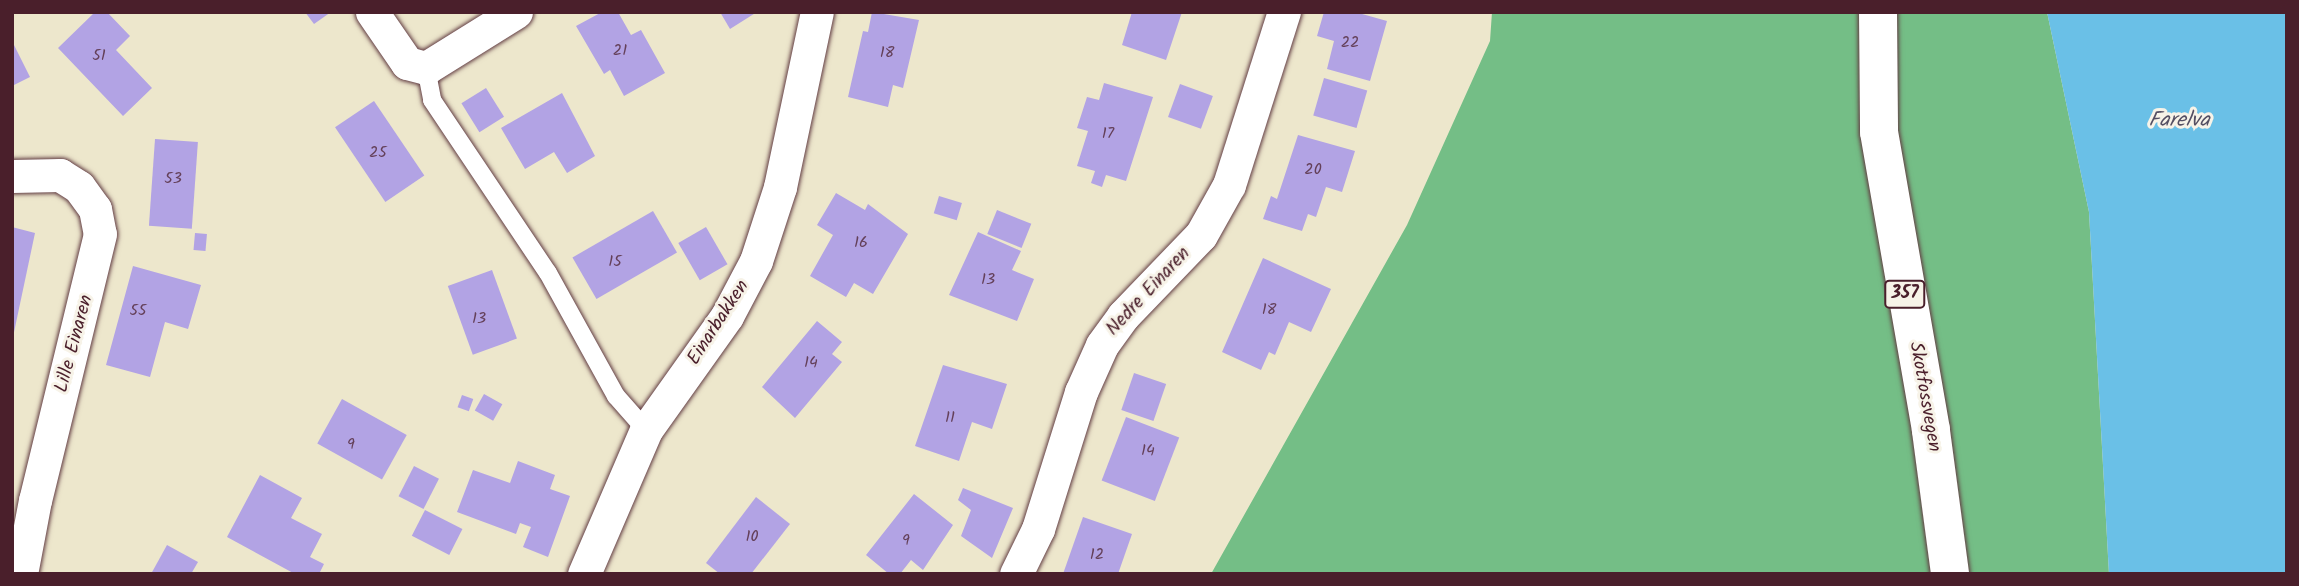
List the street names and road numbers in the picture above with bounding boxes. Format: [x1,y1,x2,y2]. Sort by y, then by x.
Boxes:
street label: Nedre Einaren [1102,243,1196,341]
street label: Einarbakken [683,276,755,370]
road number: 357 [1884,280,1926,308]
street label: Lille Einaren [51,293,99,395]
street label: Skotfossvegen [1903,340,1945,454]

